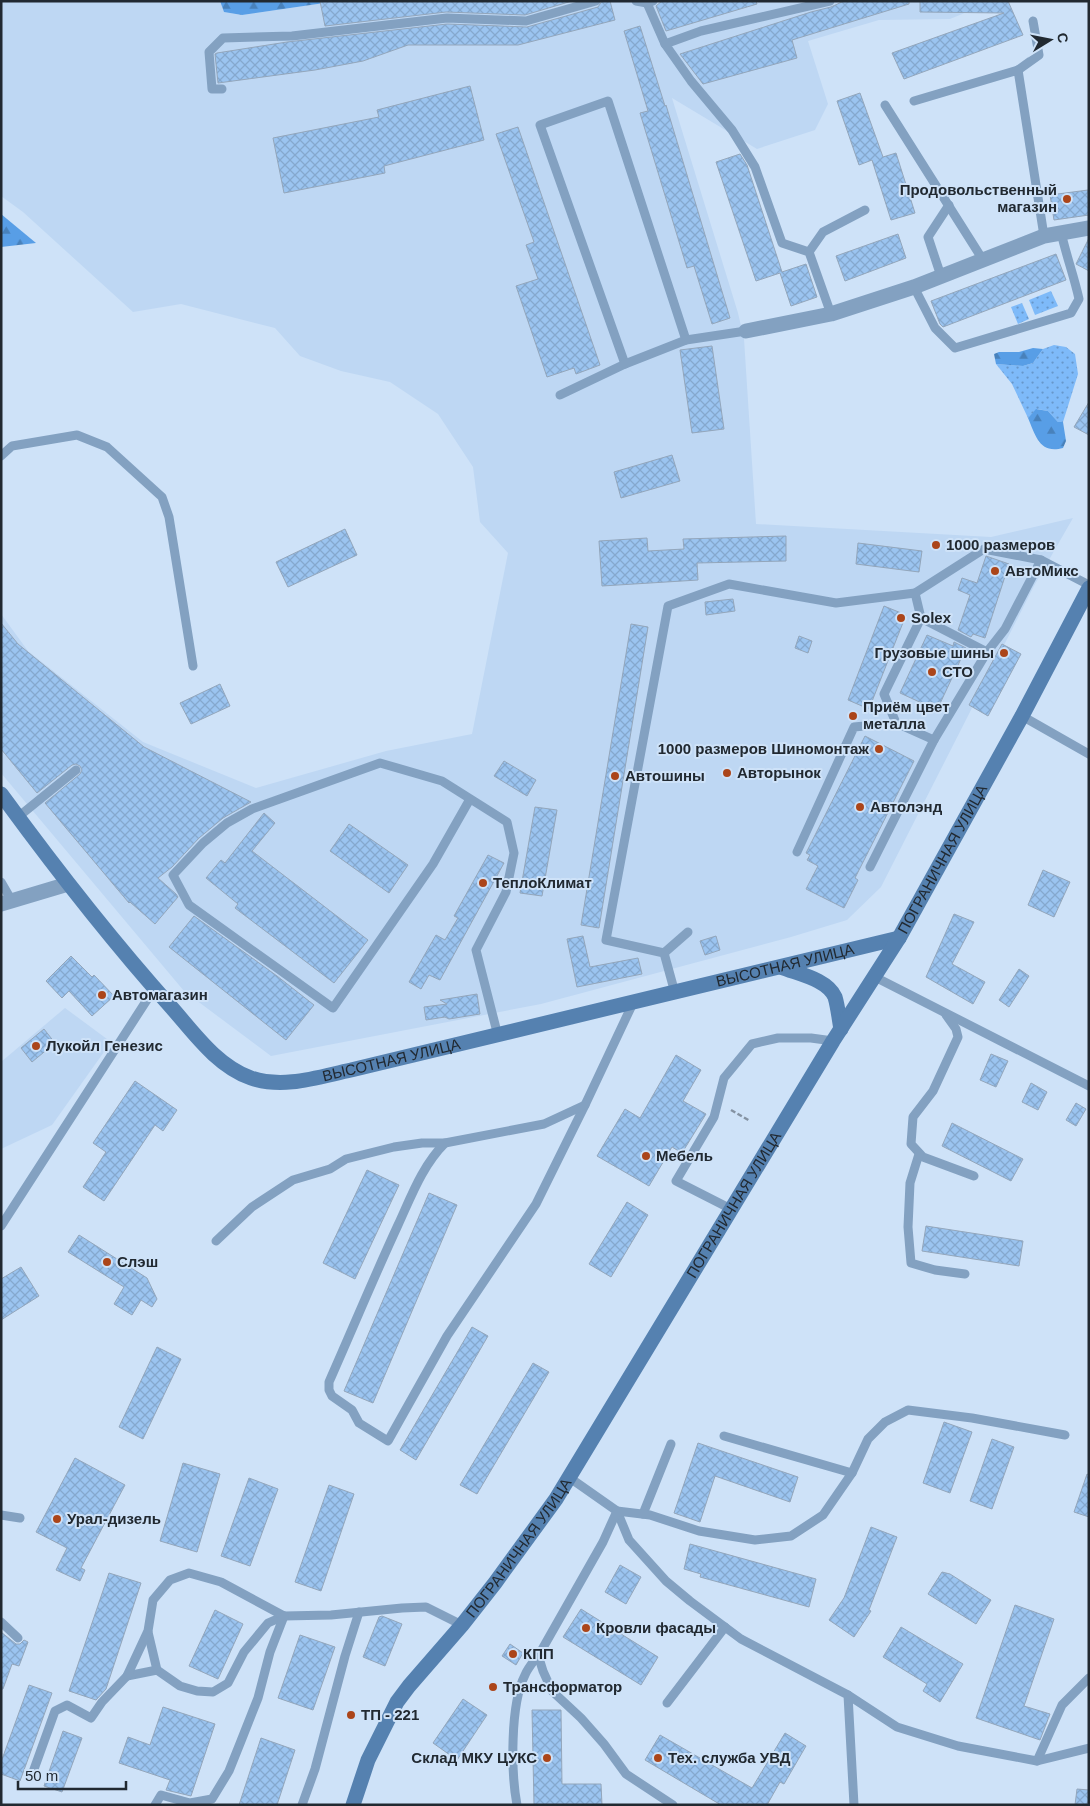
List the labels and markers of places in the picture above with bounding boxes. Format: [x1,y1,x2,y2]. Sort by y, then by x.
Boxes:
place label: Продовольственный магазин [900,181,1057,215]
marker: Продовольственный магазин [1061,193,1073,205]
place label: 1000 размеров [946,536,1055,553]
marker: 1000 размеров [930,539,942,551]
place label: АвтоМикс [1005,562,1079,579]
marker: АвтоМикс [989,565,1001,577]
place label: Solex [911,609,952,626]
marker: Solex [895,612,907,624]
place label: Грузовые шины [875,644,994,661]
marker: Грузовые шины [998,647,1010,659]
place label: СТО [942,663,973,680]
marker: СТО [926,666,938,678]
place label: Приём цвет металла [863,698,950,732]
marker: Приём цвет металла [847,710,859,722]
place label: 1000 размеров Шиномонтаж [658,740,869,757]
marker: 1000 размеров Шиномонтаж [873,743,885,755]
place label: Авторынок [737,764,821,781]
place label: Автошины [625,767,705,784]
marker: Авторынок [721,767,733,779]
marker: Автошины [609,770,621,782]
place label: Автолэнд [870,798,943,815]
marker: Автолэнд [854,801,866,813]
place label: ТеплоКлимат [493,874,592,891]
marker: ТеплоКлимат [477,877,489,889]
place label: Автомагазин [112,986,208,1003]
marker: Автомагазин [96,989,108,1001]
place label: Лукойл Генезис [46,1037,163,1054]
marker: Лукойл Генезис [30,1040,42,1052]
place label: Мебель [656,1147,713,1164]
marker: Мебель [640,1150,652,1162]
place label: Слэш [117,1253,158,1270]
marker: Слэш [101,1256,113,1268]
place label: Урал-дизель [67,1510,161,1527]
marker: Урал-дизель [51,1513,63,1525]
place label: Кровли фасады [596,1619,716,1636]
marker: Кровли фасады [580,1622,592,1634]
place label: КПП [523,1645,554,1662]
marker: КПП [507,1648,519,1660]
place label: Трансформатор [503,1678,622,1695]
marker: Трансформатор [487,1681,499,1693]
place label: ТП - 221 [361,1706,419,1723]
marker: ТП - 221 [345,1709,357,1721]
place label: Склад МКУ ЦУКС [411,1749,537,1766]
place label: Тех. служба УВД [668,1749,791,1766]
marker: Склад МКУ ЦУКС [541,1752,553,1764]
marker: Тех. служба УВД [652,1752,664,1764]

